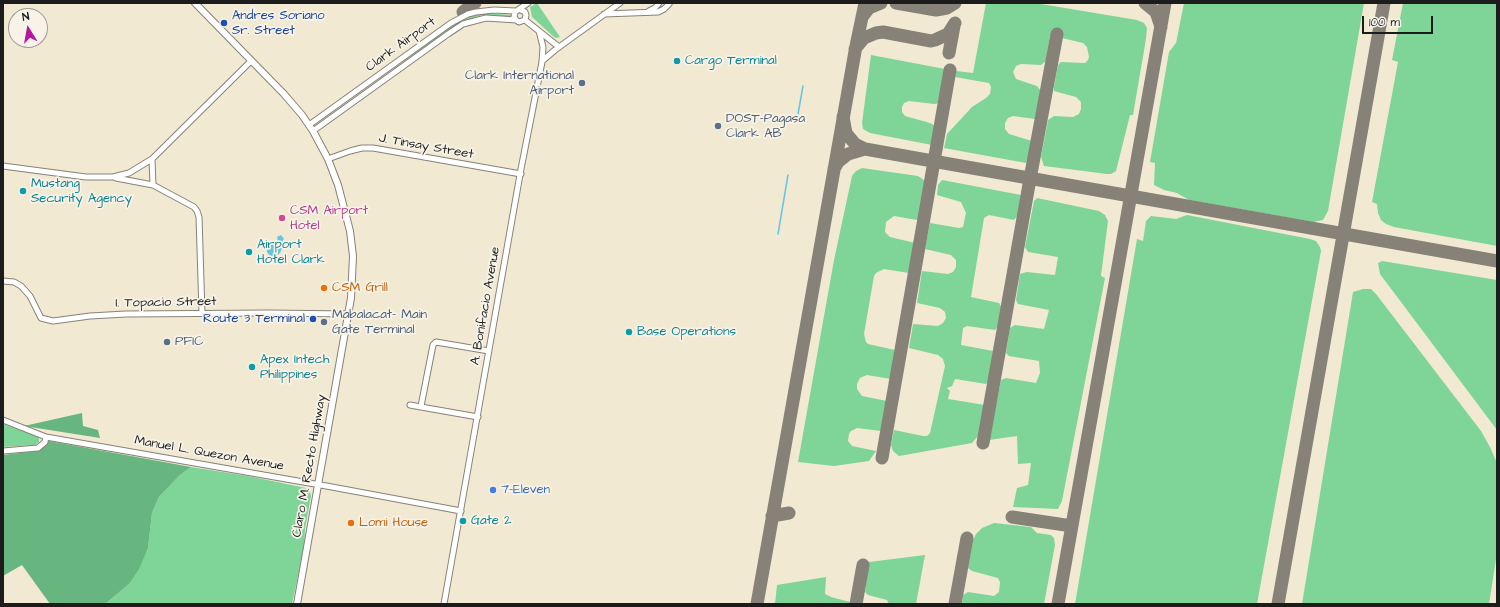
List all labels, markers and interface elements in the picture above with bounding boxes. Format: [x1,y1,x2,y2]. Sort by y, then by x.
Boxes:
north arrow [8,8,48,48]
place label: Andres Soriano Sr. Street [232,8,325,39]
scale bar [1364,8,1435,34]
text: N [21,9,31,25]
street label: Clark Airport [363,14,439,76]
text: 100 m [1369,14,1400,31]
marker: Andres Soriano Sr. Street [219,18,229,28]
place label: Cargo Terminal [685,53,777,69]
marker: Cargo Terminal [672,56,682,66]
place label: Clark International Airport [465,68,574,99]
marker: Clark International Airport [577,78,587,88]
place label: DOST-Pagasa Clark AB [726,111,805,142]
marker: DOST-Pagasa Clark AB [713,121,723,131]
street label: J. Tinsay Street [377,131,475,163]
place label: Mustang Security Agency [31,176,132,207]
marker: Mustang Security Agency [18,186,28,196]
place label: CSM Airport Hotel [290,203,368,234]
marker: CSM Airport Hotel [277,213,287,223]
place label: Airport Hotel Clark [257,237,325,268]
street label: A. Bonifacio Avenue [468,246,504,366]
marker: Airport Hotel Clark [244,247,254,257]
place label: CSM Grill [332,280,388,296]
marker: CSM Grill [319,283,329,293]
street label: I. Topacio Street [115,294,217,312]
place label: Mabalacat- Main Gate Terminal [332,307,427,338]
place label: Route 3 Terminal [203,311,305,327]
marker: Route 3 Terminal [308,314,318,324]
marker: Mabalacat- Main Gate Terminal [319,317,329,327]
place label: Base Operations [637,324,736,340]
marker: Base Operations [624,327,634,337]
place label: PFIC [175,334,203,350]
marker: PFIC [162,337,172,347]
place label: Apex Intech Philippines [260,352,329,383]
marker: Apex Intech Philippines [247,362,257,372]
street label: Claro M. Recto Highway [290,393,330,539]
street label: Manuel L. Quezon Avenue [133,433,285,475]
place label: 7-Eleven [501,482,550,498]
marker: 7-Eleven [488,485,498,495]
place label: Gate 2 [471,513,512,529]
place label: Lomi House [359,515,428,531]
marker: Gate 2 [458,516,468,526]
marker: Lomi House [346,518,356,528]

